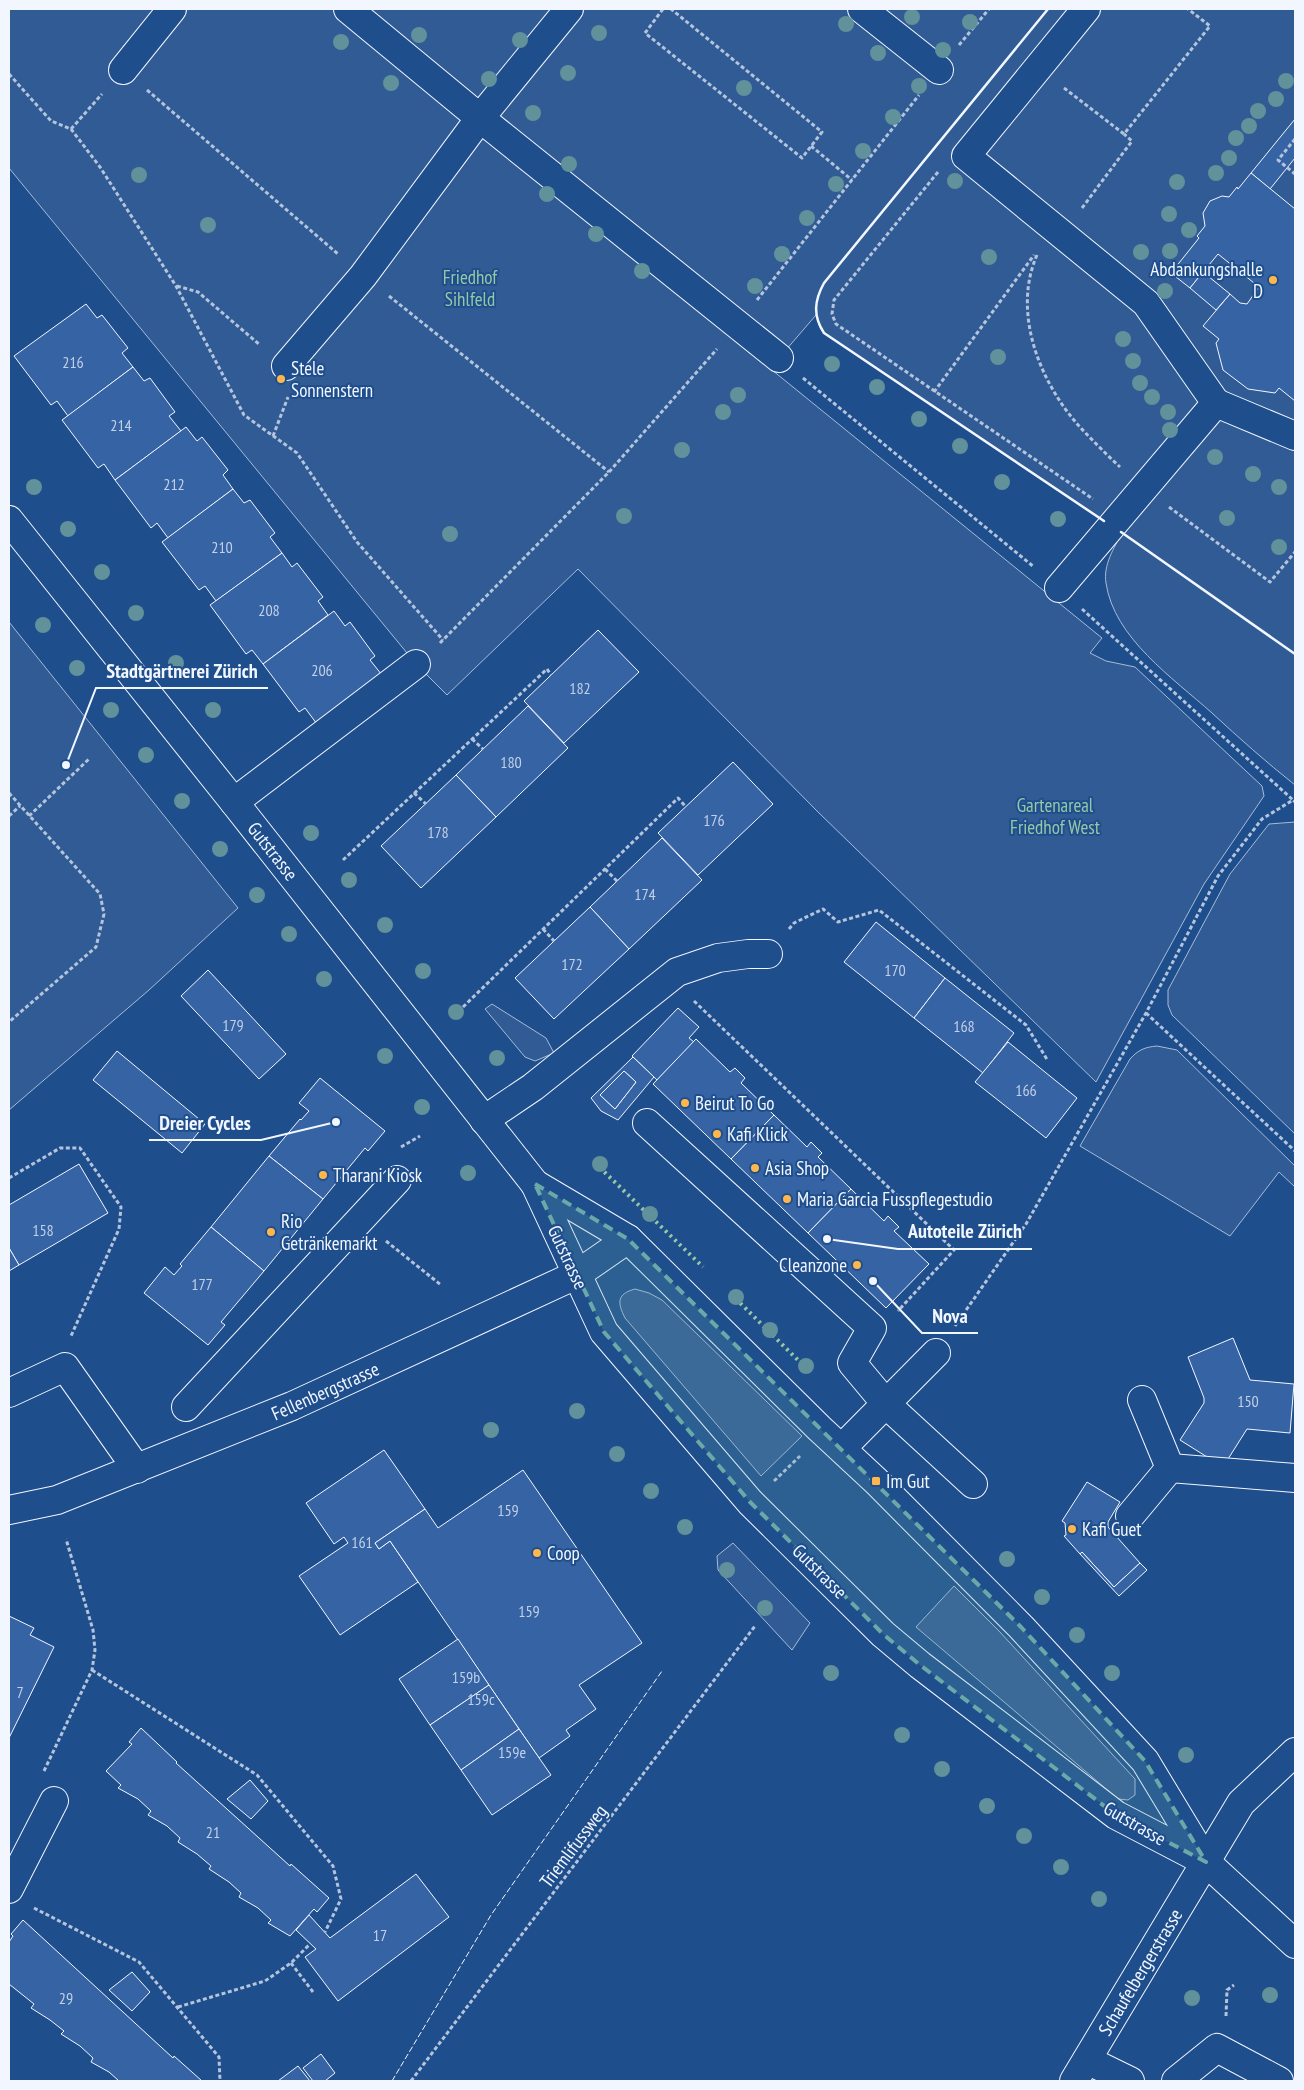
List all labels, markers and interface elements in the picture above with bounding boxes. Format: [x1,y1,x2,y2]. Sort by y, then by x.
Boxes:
place label: Abdankungshalle D [1150,257,1263,303]
park label: Friedhof Sihlfeld [443,265,498,311]
marker: Abdankungshalle D [1267,274,1279,286]
house number: 216 [62,352,84,372]
place label: Stele Sonnenstern [291,356,373,402]
marker: Stele Sonnenstern [275,373,287,385]
house number: 214 [110,415,132,435]
house number: 212 [163,474,185,494]
house number: 210 [211,537,233,557]
house number: 208 [258,600,280,620]
callout: Stadtgärtnerei Zürich [96,653,268,688]
text: Stadtgärtnerei Zürich [106,658,258,684]
house number: 206 [311,660,333,680]
house number: 182 [569,678,591,698]
house number: 180 [500,752,522,772]
park label: Gartenareal Friedhof West [1010,793,1101,839]
house number: 176 [703,810,725,830]
street label: Gutstrasse [243,817,303,885]
house number: 178 [427,822,449,842]
house number: 174 [634,884,656,904]
house number: 172 [561,954,583,974]
house number: 170 [884,960,906,980]
house number: 179 [222,1015,244,1035]
house number: 168 [953,1016,975,1036]
house number: 166 [1015,1080,1037,1100]
place label: Beirut To Go [695,1091,774,1115]
marker: Beirut To Go [679,1097,691,1109]
callout: Dreier Cycles [149,1105,261,1140]
text: Dreier Cycles [159,1110,251,1136]
place label: Kafi Klick [727,1122,789,1146]
marker: Kafi Klick [711,1128,723,1140]
place label: Asia Shop [765,1156,829,1180]
marker: Asia Shop [749,1162,761,1174]
place label: Tharani Kiosk [333,1163,423,1187]
marker: Tharani Kiosk [317,1169,329,1181]
place label: Maria Garcia Fusspflegestudio [797,1187,993,1211]
marker: Maria Garcia Fusspflegestudio [781,1193,793,1205]
place label: Rio Getränkemarkt [281,1209,378,1255]
callout: Autoteile Zürich [898,1214,1032,1249]
text: Autoteile Zürich [907,1218,1022,1244]
house number: 158 [32,1220,54,1240]
street label: Gutstrasse [543,1221,593,1293]
marker: Rio Getränkemarkt [265,1226,277,1238]
place label: Cleanzone [779,1253,847,1277]
marker: Cleanzone [851,1259,863,1271]
house number: 177 [191,1274,213,1294]
callout: Nova [922,1298,978,1333]
text: Nova [932,1303,968,1329]
street label: Fellenbergstrasse [267,1357,383,1425]
house number: 150 [1237,1391,1259,1411]
place label: Im Gut [886,1469,930,1493]
marker: Im Gut [870,1475,882,1487]
house number: 159 [497,1500,519,1520]
place label: Kafi Guet [1082,1517,1142,1541]
marker: Kafi Guet [1066,1523,1078,1535]
house number: 161 [351,1532,373,1552]
street label: Gutstrasse [787,1538,853,1604]
place label: Coop [547,1541,580,1565]
marker: Coop [531,1547,543,1559]
house number: 159 [518,1601,540,1621]
house number: 159b [452,1667,480,1687]
house number: 7 [16,1682,24,1702]
house number: 159c [467,1689,495,1709]
house number: 159e [498,1742,526,1762]
street label: Gutstrasse [1100,1796,1171,1850]
street label: Triemlifussweg [534,1800,612,1892]
house number: 21 [206,1822,220,1842]
street label: Schaufelbergerstrasse [1093,1904,1187,2040]
house number: 17 [373,1925,387,1945]
house number: 29 [59,1988,73,2008]

